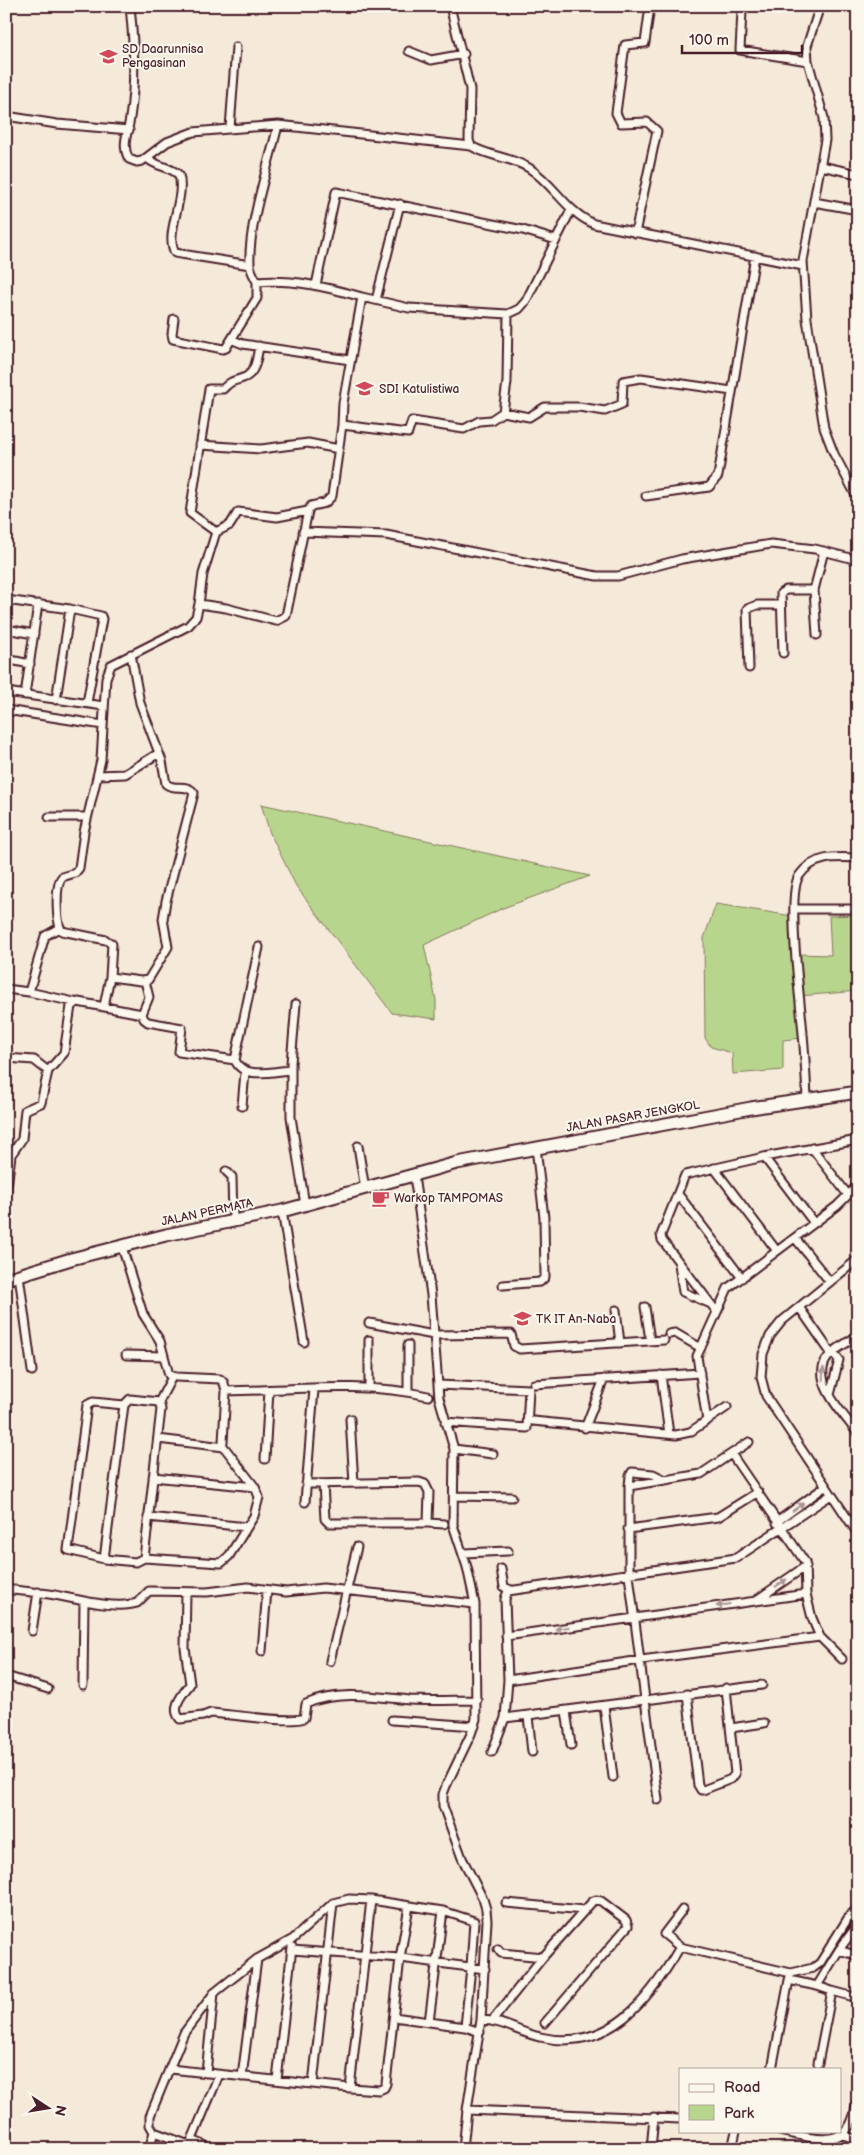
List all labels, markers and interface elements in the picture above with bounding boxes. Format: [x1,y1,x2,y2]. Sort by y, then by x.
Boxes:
scale bar [682,22,802,54]
text: 100 m [689,31,729,50]
place label: SD Daarunnisa Pengasinan [122,42,204,71]
school or university icon: SD Daarunnisa Pengasinan [98,46,118,66]
school or university icon: SDI Katulistiwa [355,379,375,399]
place label: SDI Katulistiwa [379,382,460,397]
street label: JALAN PASAR JENGKOL [565,1097,701,1136]
cafe icon: Warkop TAMPOMAS [370,1188,390,1208]
place label: Warkop TAMPOMAS [394,1191,503,1206]
street label: JALAN PERMATA [160,1195,255,1230]
school or university icon: TK IT An-Naba [512,1309,532,1329]
place label: TK IT An-Naba [536,1312,616,1327]
one-way arrow [820,1365,828,1381]
one-way arrow [791,1502,804,1512]
one-way arrow [774,1579,787,1588]
one-way arrow [715,1601,731,1609]
one-way arrow [554,1624,570,1632]
legend [679,2068,842,2132]
text: Road [724,2078,760,2097]
north arrow [22,2082,72,2132]
text: N [51,2104,70,2118]
text: Park [724,2104,755,2123]

